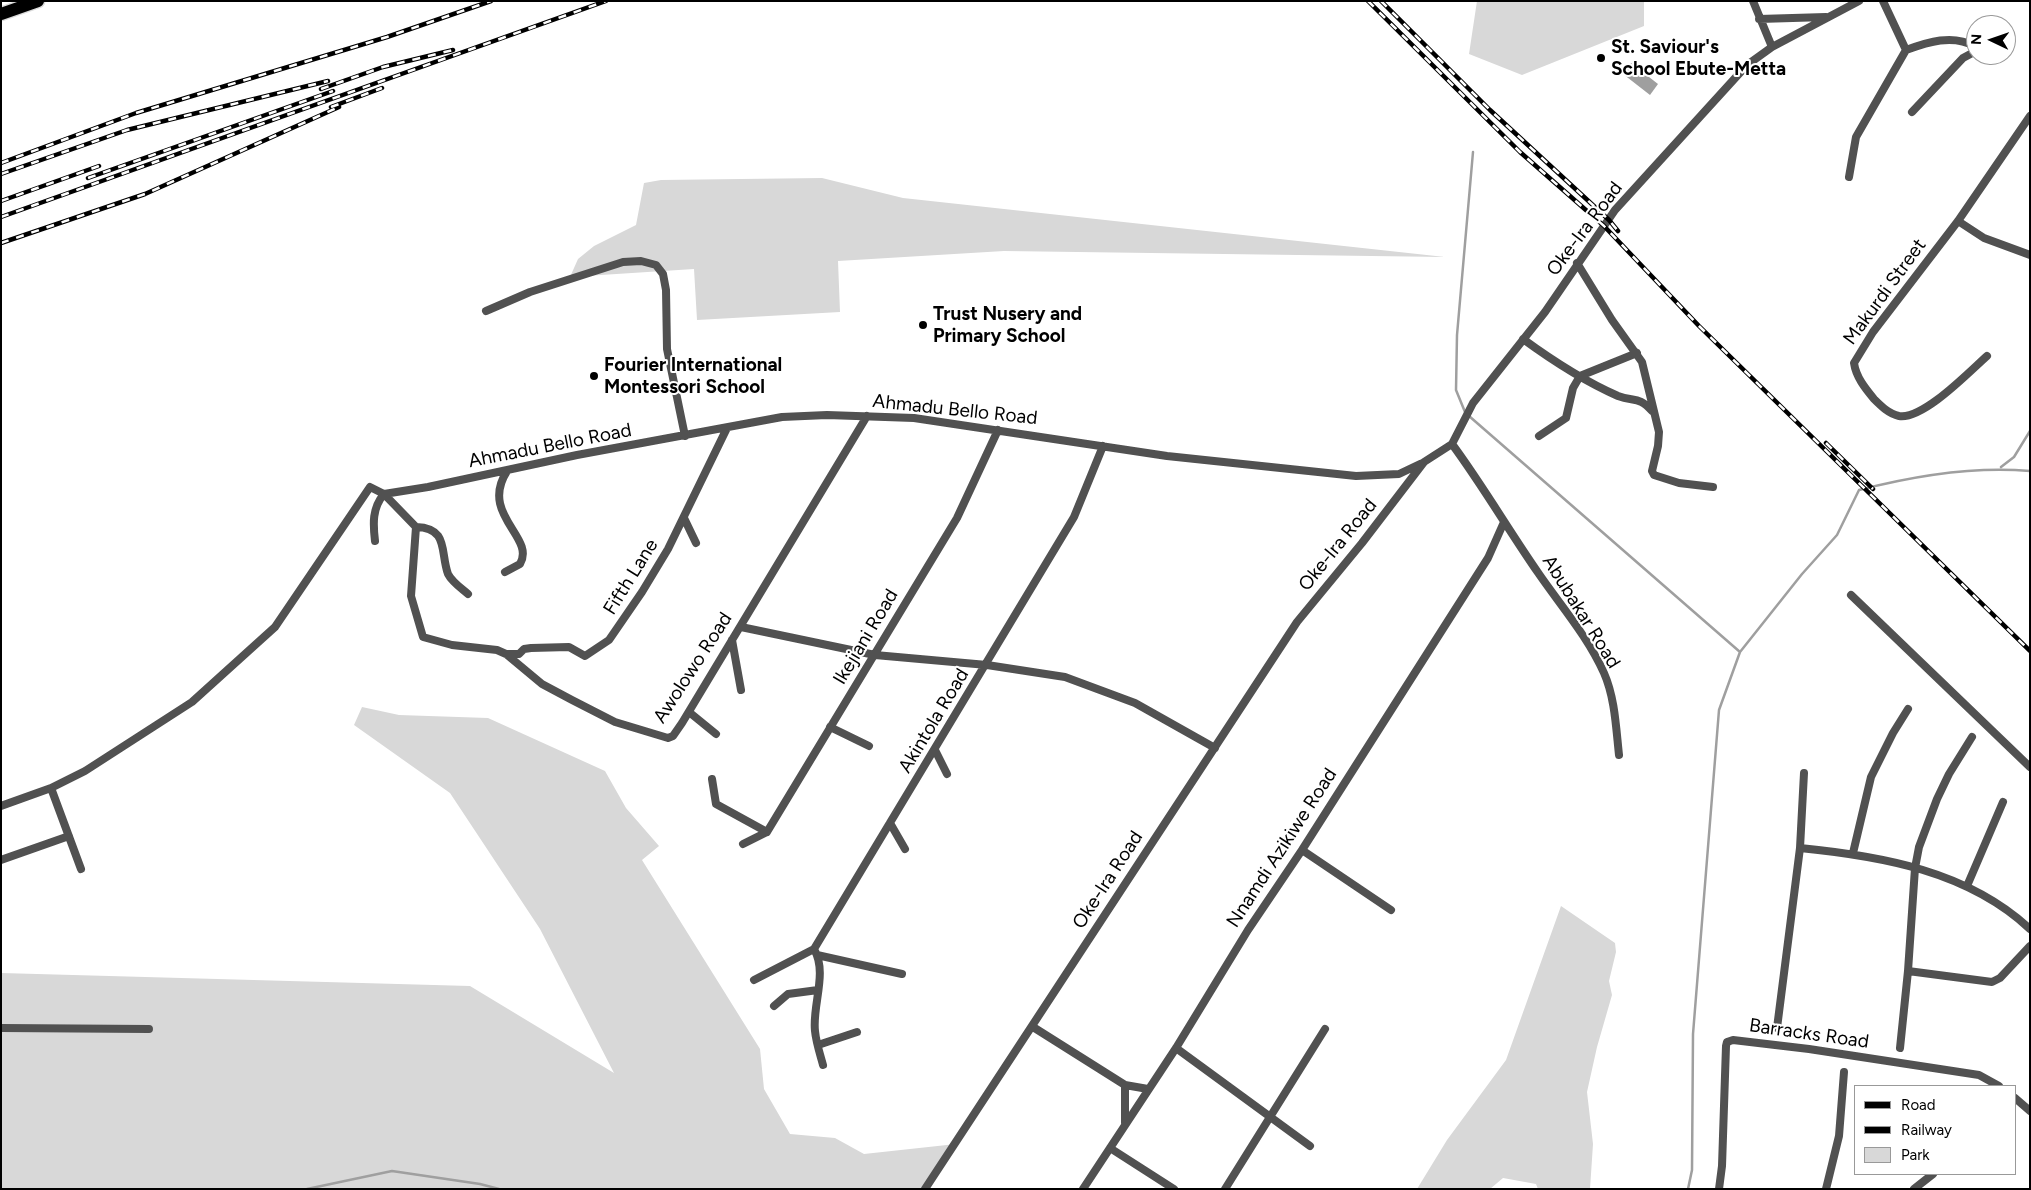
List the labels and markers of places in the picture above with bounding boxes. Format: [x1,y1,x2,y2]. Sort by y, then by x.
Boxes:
place label: St. Saviour's School Ebute-Metta [1611,36,1786,80]
marker: St. Saviour's School Ebute-Metta [1595,52,1607,64]
place label: Trust Nusery and Primary School [933,303,1082,347]
marker: Trust Nusery and Primary School [917,319,929,331]
place label: Fourier International Montessori School [604,354,782,398]
marker: Fourier International Montessori School [588,370,600,382]

